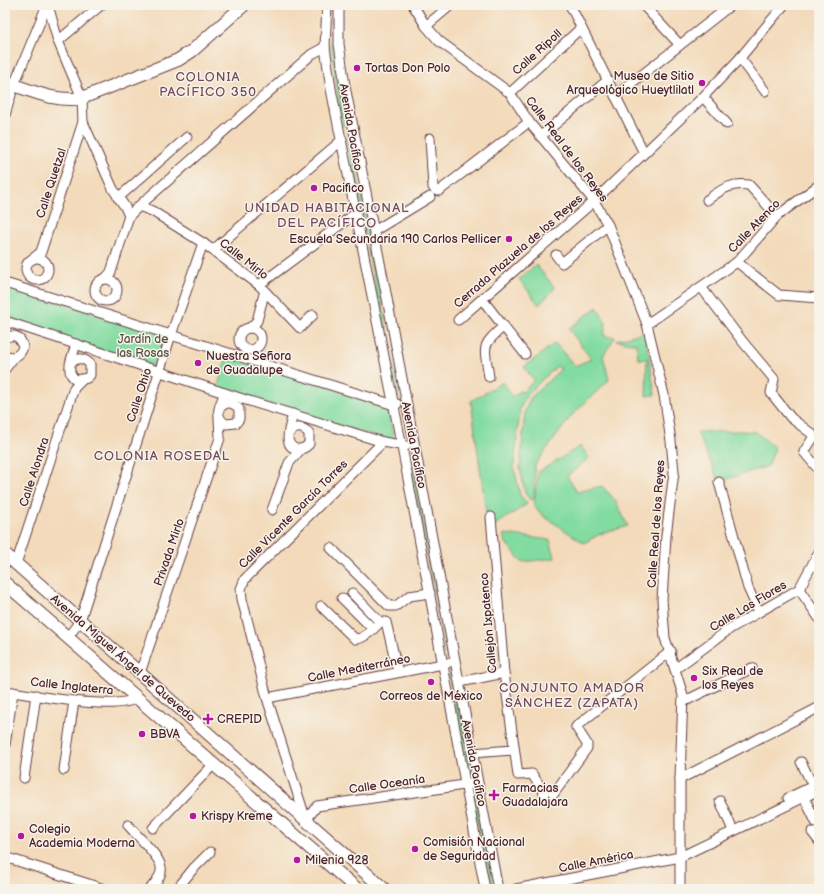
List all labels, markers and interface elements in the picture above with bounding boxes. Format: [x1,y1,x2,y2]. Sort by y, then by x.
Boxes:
street label: Calle Ripoll [509,26,565,78]
place label: Tortas Don Polo [365,61,450,76]
marker: Tortas Don Polo [352,63,362,73]
district label: COLONIA PACÍFICO 350 [159,69,257,100]
place label: Museo de Sitio Arqueológico Hueytlilatl [567,69,694,98]
marker: Museo de Sitio Arqueológico Hueytlilatl [697,78,707,88]
street label: Avenida Pacífico [335,82,366,172]
street label: Calle Real de los Reyes [522,94,611,205]
street label: Calle Quetzal [33,146,70,220]
place label: Pacifico [322,181,364,196]
marker: Pacifico [309,183,319,193]
street label: Cerrada Plazuela de los Reyes [451,191,586,311]
street label: Calle Atenco [725,196,784,256]
district label: UNIDAD HABITACIONAL DEL PACÍFICO [244,200,410,231]
place label: Escuela Secundaria 190 Carlos Pellicer [289,232,502,247]
marker: Escuela Secundaria 190 Carlos Pellicer [504,234,514,244]
street label: Calle Mirlo [216,236,271,283]
park label: Jardín de las Rosas [117,332,169,361]
place label: Nuestra Señora de Guadalupe [206,349,291,378]
marker: Nuestra Señora de Guadalupe [193,358,203,368]
street label: Calle Ohio [124,366,155,424]
street label: Avenida Pacífico [398,400,429,490]
street label: Calle Alondra [16,435,53,509]
district label: COLONIA ROSEDAL [94,448,230,464]
street label: Calle Vicente García Torres [236,457,351,572]
street label: Calle Real de los Reyes [645,459,668,589]
street label: Privada Mirlo [151,516,188,588]
street label: Callejón Ixpatenco [477,572,500,674]
street label: Calle Las Flores [707,578,790,635]
street label: Avenida Miguel Ángel de Quevedo [47,590,200,725]
street label: Calle Mediterráneo [306,651,412,686]
place label: Six Real de los Reyes [702,664,763,693]
marker: Six Real de los Reyes [689,673,699,683]
street label: Calle Inglaterra [30,675,114,698]
marker: Correos de México [426,677,436,687]
district label: CONJUNTO AMADOR SÁNCHEZ (ZAPATA) [499,680,645,711]
place label: Correos de México [379,689,483,704]
place label: CREPID [217,712,262,727]
marker: CREPID [202,713,214,725]
street label: Avenida Pacífico [458,718,489,808]
place label: BBVA [150,727,180,742]
marker: BBVA [137,729,147,739]
street label: Calle Oceanía [348,772,426,797]
place label: Farmacias Guadalajara [502,781,568,810]
marker: Farmacias Guadalajara [489,790,499,800]
place label: Krispy Kreme [201,809,273,824]
marker: Krispy Kreme [188,811,198,821]
place label: Colegio Academia Moderna [29,822,135,851]
marker: Colegio Academia Moderna [16,831,26,841]
place label: Comisión Nacional de Seguridad [423,835,525,864]
marker: Comisión Nacional de Seguridad [410,844,420,854]
street label: Calle América [557,847,635,876]
place label: Milenia 928 [305,853,369,868]
marker: Milenia 928 [292,855,302,865]

